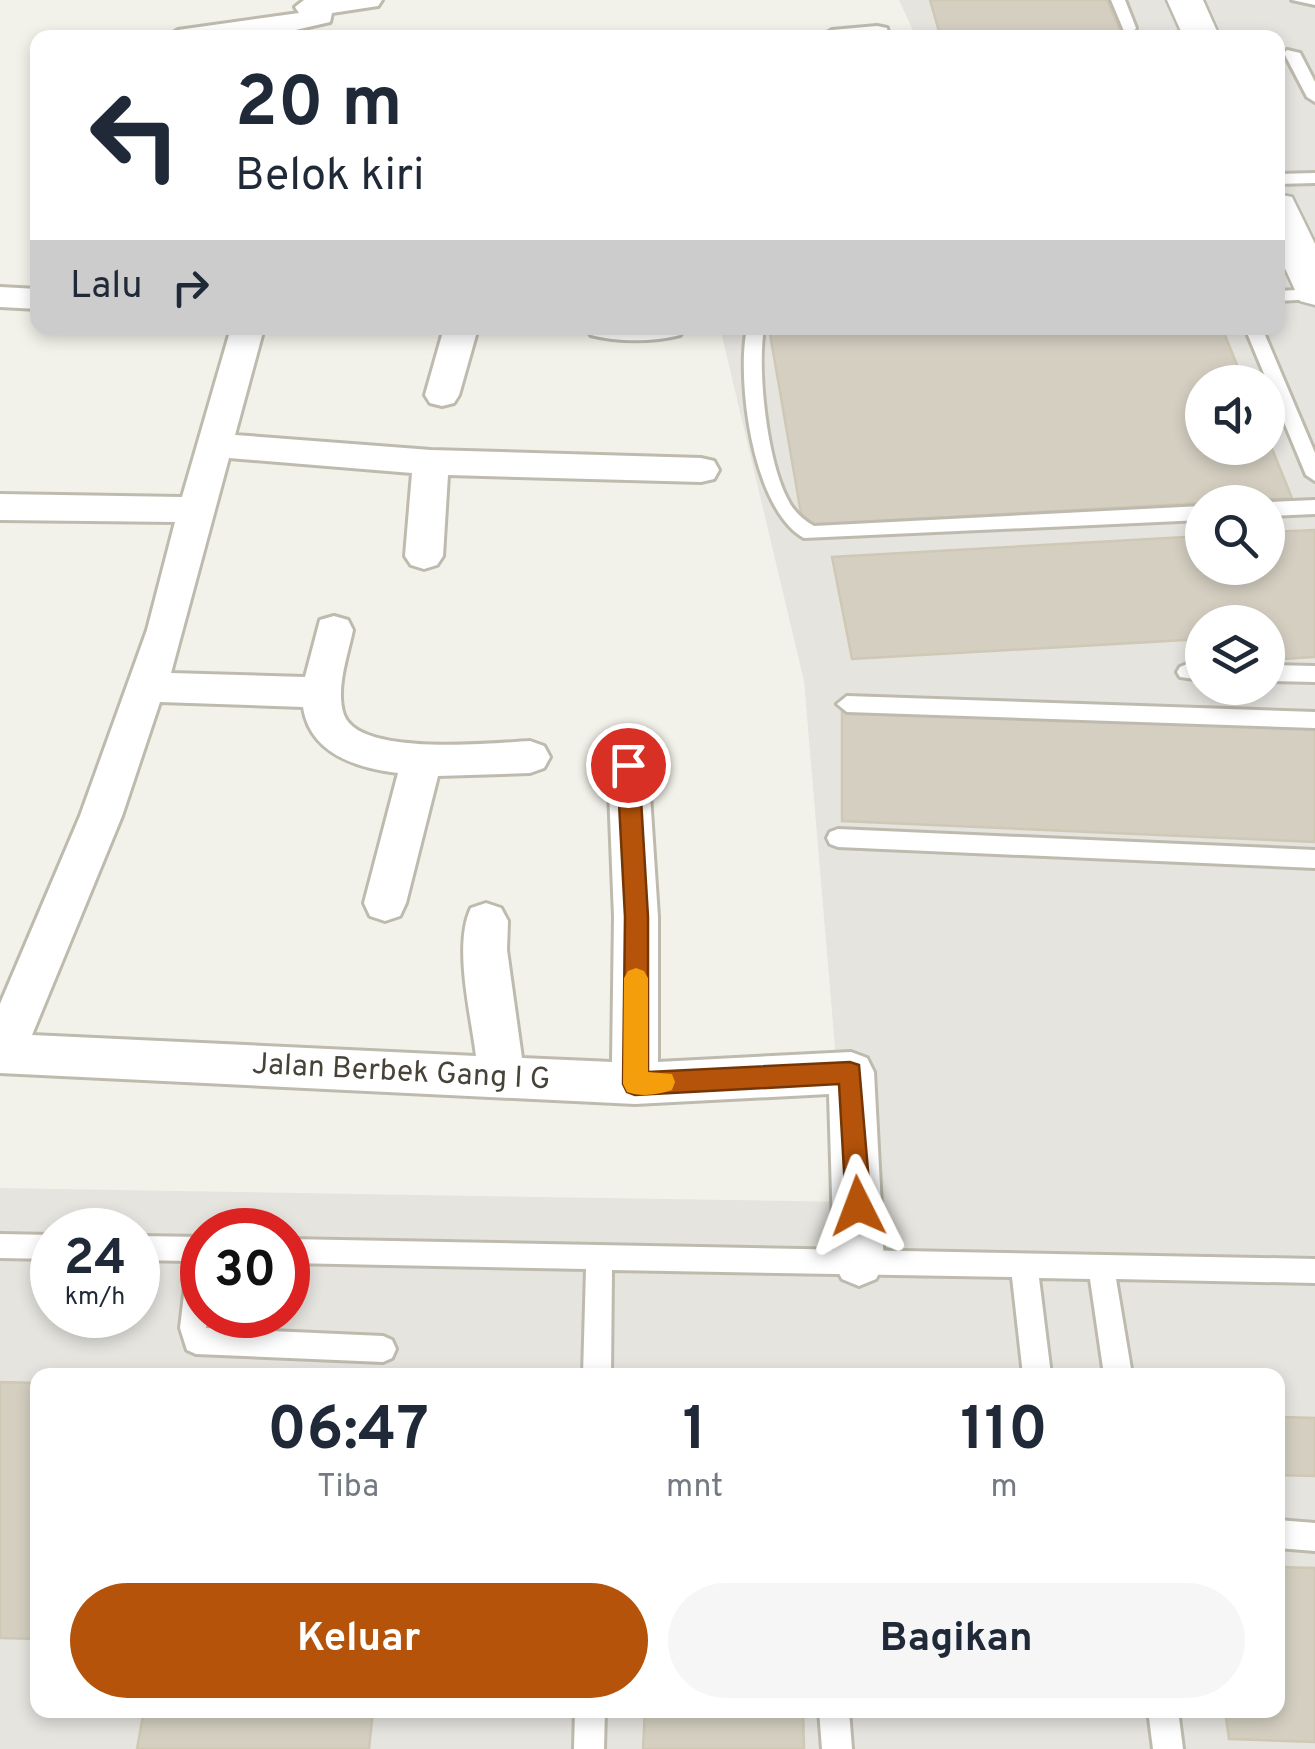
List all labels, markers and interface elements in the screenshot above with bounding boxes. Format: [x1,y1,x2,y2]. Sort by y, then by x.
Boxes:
text: 20 m [235,62,403,151]
icon: left [70,70,200,200]
text: Belok kiri [235,149,425,206]
icon: right [163,260,218,315]
text: Lalu [70,263,143,312]
map controls [1185,365,1285,705]
button: sound [1185,365,1285,465]
button: search [1185,485,1285,585]
button: layers [1185,605,1285,705]
pin [586,723,671,808]
icon: arrive [601,738,656,793]
street label: Jalan Berbek Gang I G [251,1047,551,1099]
position arrow [806,1154,910,1258]
speed limit sign: 30 [180,1208,310,1338]
text: 24 [64,1229,126,1292]
text: km/h [65,1282,125,1314]
text: 06:47 [267,1395,429,1471]
text: 1 [683,1395,707,1471]
text: 110 [960,1395,1048,1471]
text: Tiba [317,1468,379,1508]
text: mnt [666,1468,723,1508]
text: m [991,1468,1018,1508]
button: Keluar [70,1583,648,1698]
button: Bagikan [668,1583,1245,1698]

